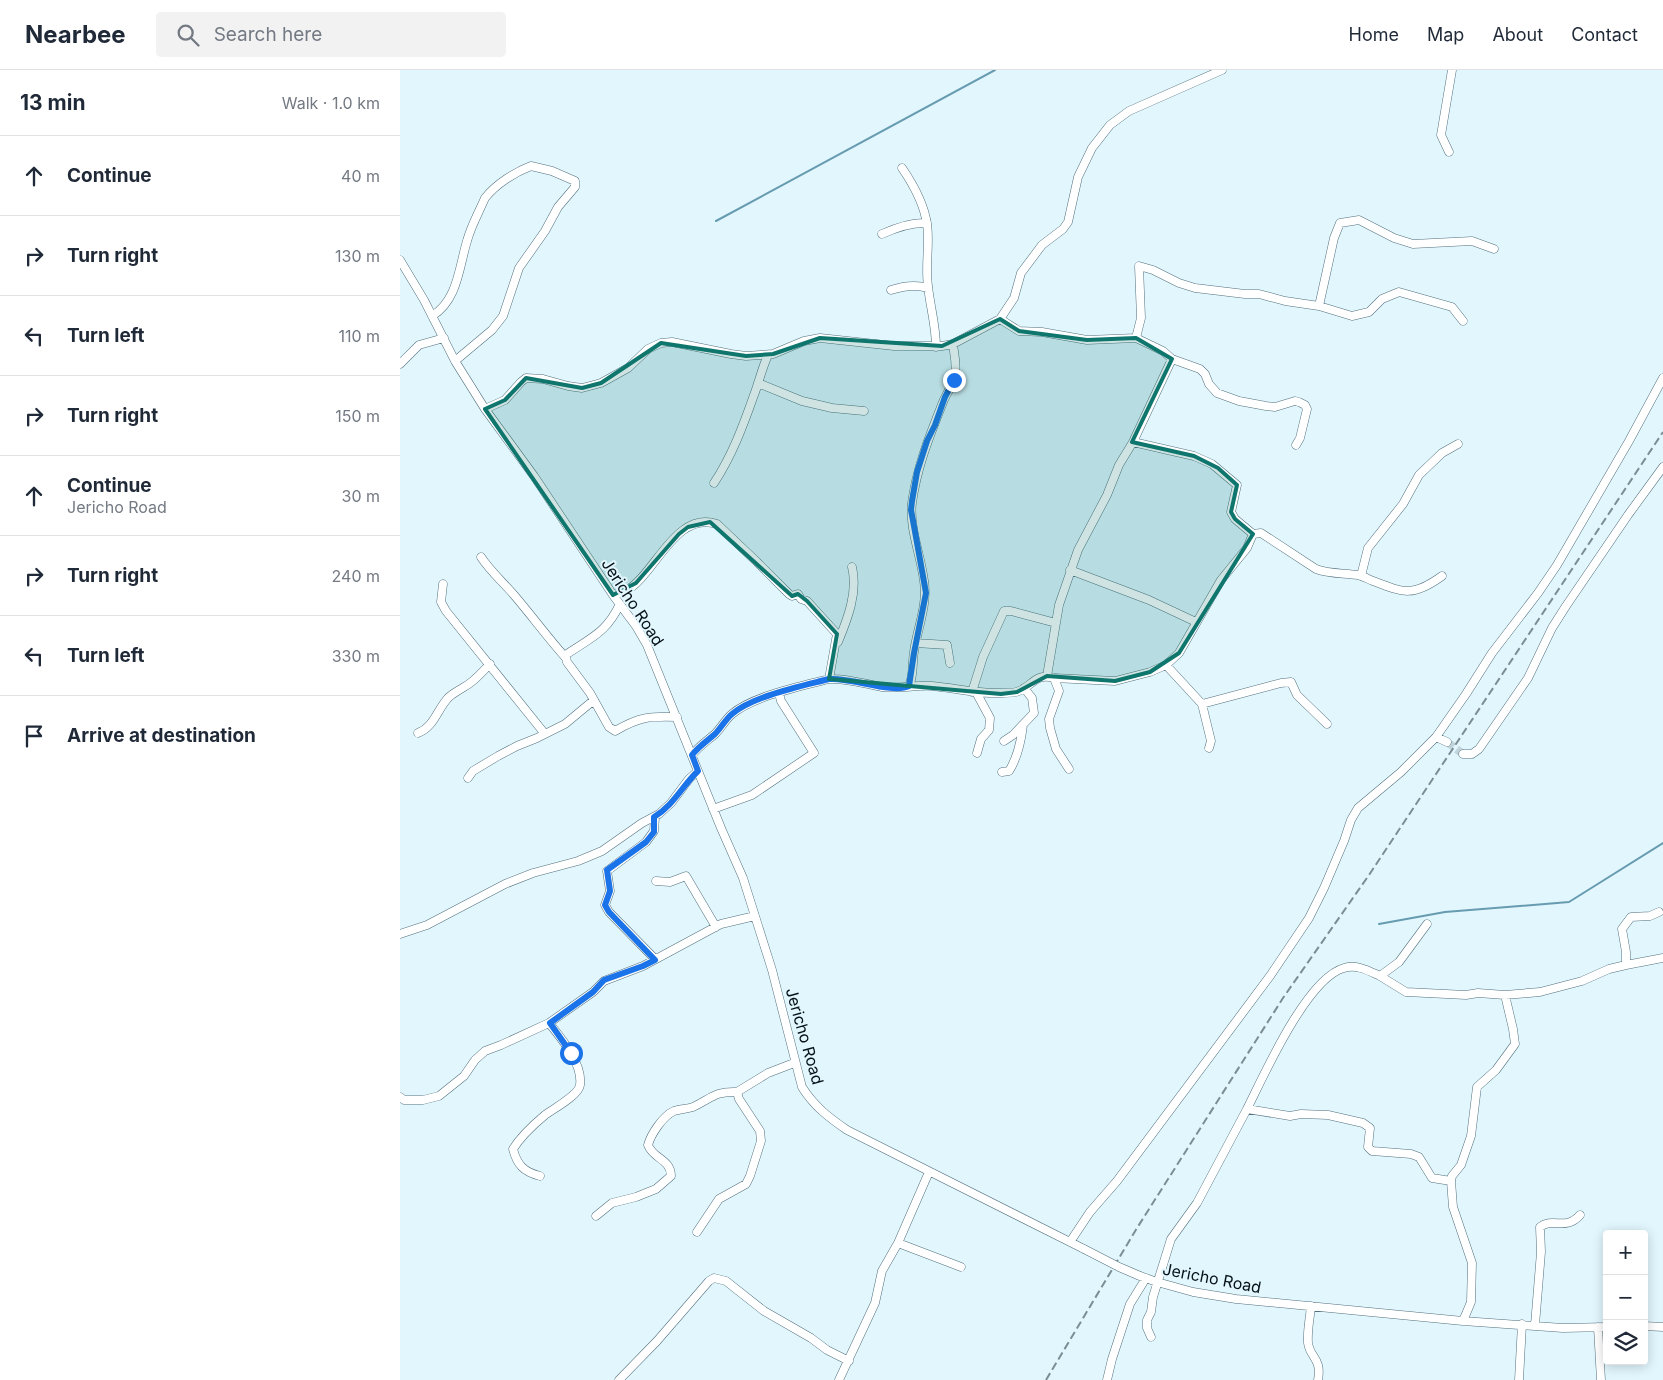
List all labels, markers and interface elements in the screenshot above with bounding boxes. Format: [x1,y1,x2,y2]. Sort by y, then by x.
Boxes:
search box [156,12,506,57]
text: Nearbee [25,20,126,49]
icon: search [174,21,202,49]
text: Search here [214,23,322,46]
text: Home [1349,24,1399,45]
text: Map [1427,24,1464,45]
text: About [1492,24,1543,45]
text: Contact [1571,24,1638,45]
text: 13 min [20,90,86,115]
text: Walk · 1.0 km [282,93,380,113]
icon: ahead [20,162,48,190]
text: Continue [67,164,152,187]
text: 40 m [341,166,380,186]
icon: right [20,242,48,270]
text: Turn right [67,244,158,267]
text: 130 m [335,246,380,266]
icon: left [20,322,48,350]
text: Turn left [67,324,145,347]
text: 110 m [338,326,380,346]
route end [943,369,966,392]
icon: right [20,402,48,430]
text: Turn right [67,404,158,427]
text: 150 m [335,406,380,426]
text: Continue [67,474,152,497]
icon: ahead [20,482,48,510]
text: 30 m [342,486,380,506]
text: Jericho Road [67,497,167,517]
street label: Jericho Road [597,555,669,649]
icon: right [20,562,48,590]
text: Turn right [67,564,158,587]
text: 240 m [332,566,380,586]
icon: left [20,642,48,670]
text: Turn left [67,644,145,667]
text: 330 m [332,646,380,666]
icon: arrive [20,722,48,750]
text: Arrive at destination [67,724,256,747]
street label: Jericho Road [782,985,828,1087]
route start [560,1042,583,1065]
map controls [1603,1230,1648,1365]
button: + [1603,1230,1648,1275]
street label: Jericho Road [1161,1259,1263,1297]
button: − [1603,1275,1648,1320]
button: layers [1603,1320,1648,1365]

